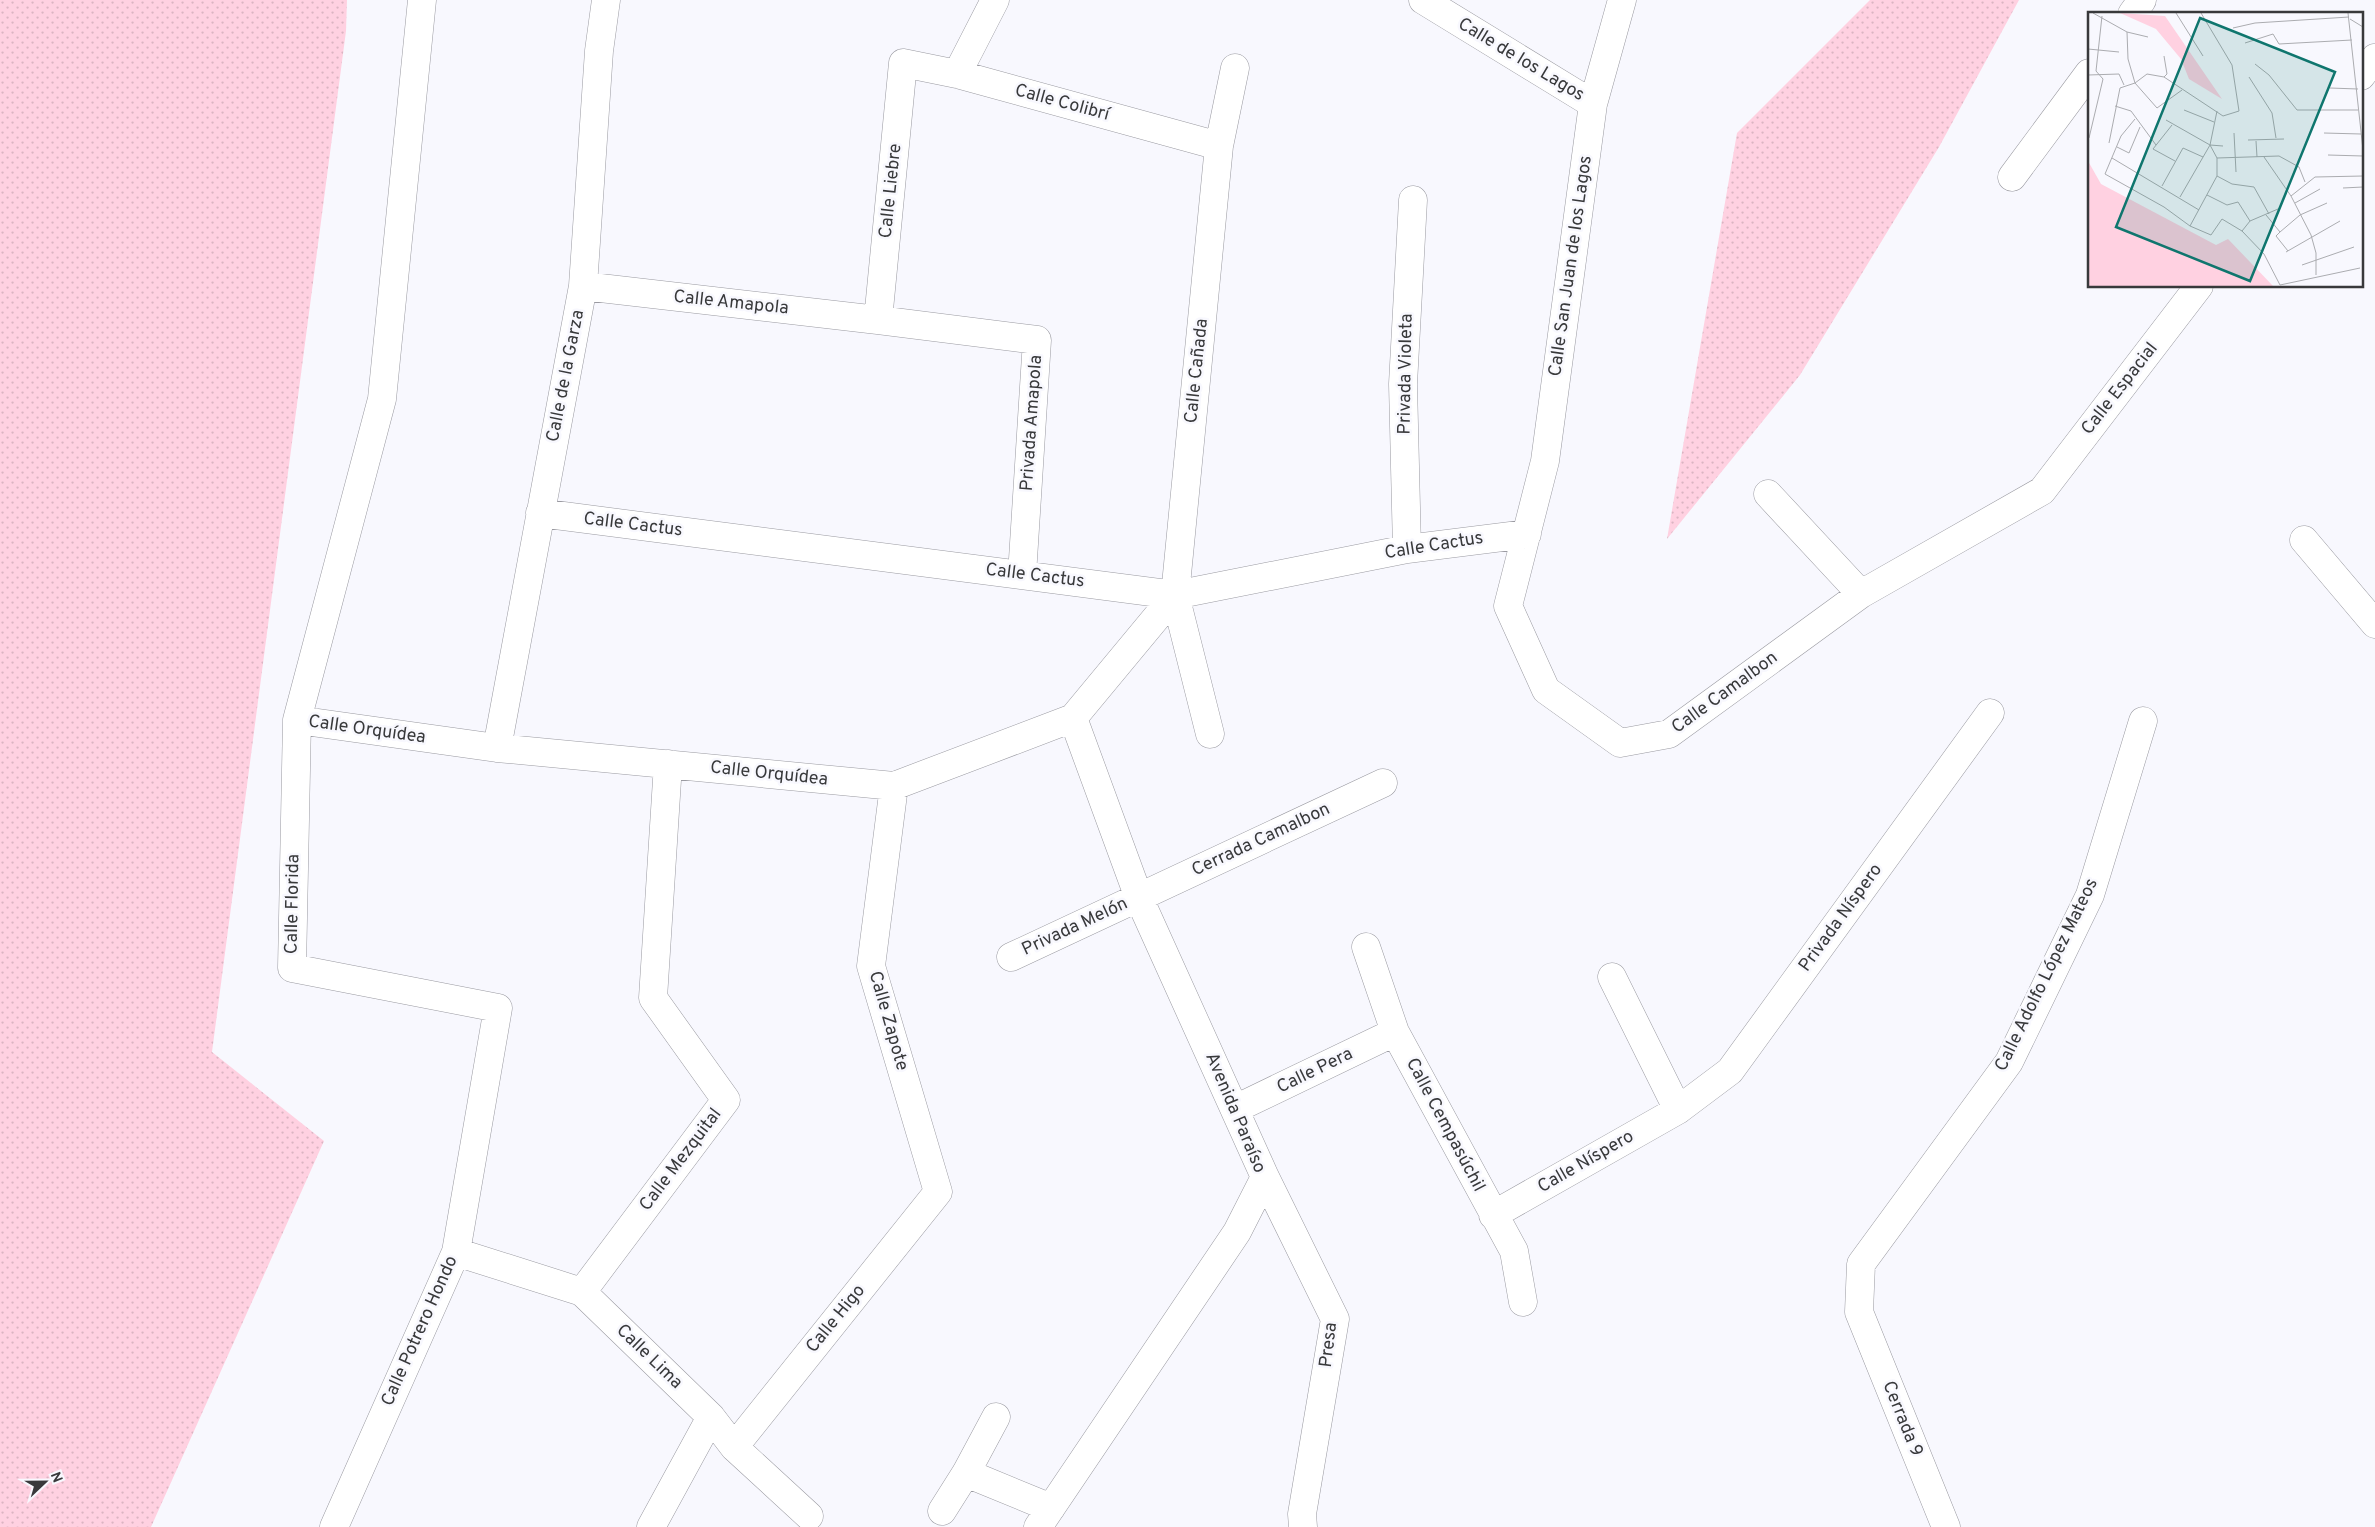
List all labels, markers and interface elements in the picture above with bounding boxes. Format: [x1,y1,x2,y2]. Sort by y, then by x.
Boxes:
inset map [2088,12,2362,288]
street label: Calle de los Lagos [1453,13,1589,107]
street label: Calle Colibrí [1012,79,1113,127]
street label: Calle Liebre [875,143,907,239]
street label: Calle San Juan de los Lagos [1544,154,1598,378]
street label: Calle Amapola [672,286,790,320]
street label: Calle de la Garza [542,308,590,444]
street label: Privada Violeta [1393,313,1419,435]
street label: Calle Cañada [1180,317,1214,425]
street label: Calle Espacial [2077,338,2163,440]
street label: Privada Amapola [1016,354,1048,492]
street label: Calle Cactus [582,508,684,542]
street label: Calle Cactus [1383,527,1485,565]
street label: Calle Cactus [984,559,1086,593]
street label: Calle Camalbon [1667,647,1783,739]
street label: Calle Orquídea [307,710,427,750]
street label: Calle Orquídea [709,756,829,792]
street label: Cerrada Camalbon [1188,798,1334,882]
street label: Calle Florida [281,854,305,954]
street label: Privada Níspero [1794,859,1888,977]
street label: Calle Adolfo López Mateos [1990,875,2104,1075]
street label: Privada Melón [1018,892,1132,962]
street label: Calle Zapote [863,969,913,1073]
street label: Calle Pera [1273,1043,1357,1099]
street label: Avenida Paraíso [1199,1049,1271,1177]
street label: Calle Cempasúchil [1400,1054,1490,1196]
street label: Calle Mezquital [635,1104,727,1216]
street label: Calle Níspero [1534,1125,1638,1199]
street label: Calle Potrero Hondo [377,1252,463,1410]
street label: Calle Higo [801,1280,871,1358]
street label: Calle Lima [611,1320,687,1394]
street label: Presa [1315,1321,1343,1369]
street label: Cerrada 9 [1876,1378,1928,1460]
north arrow [20,1457,70,1507]
text: N [46,1470,65,1486]

